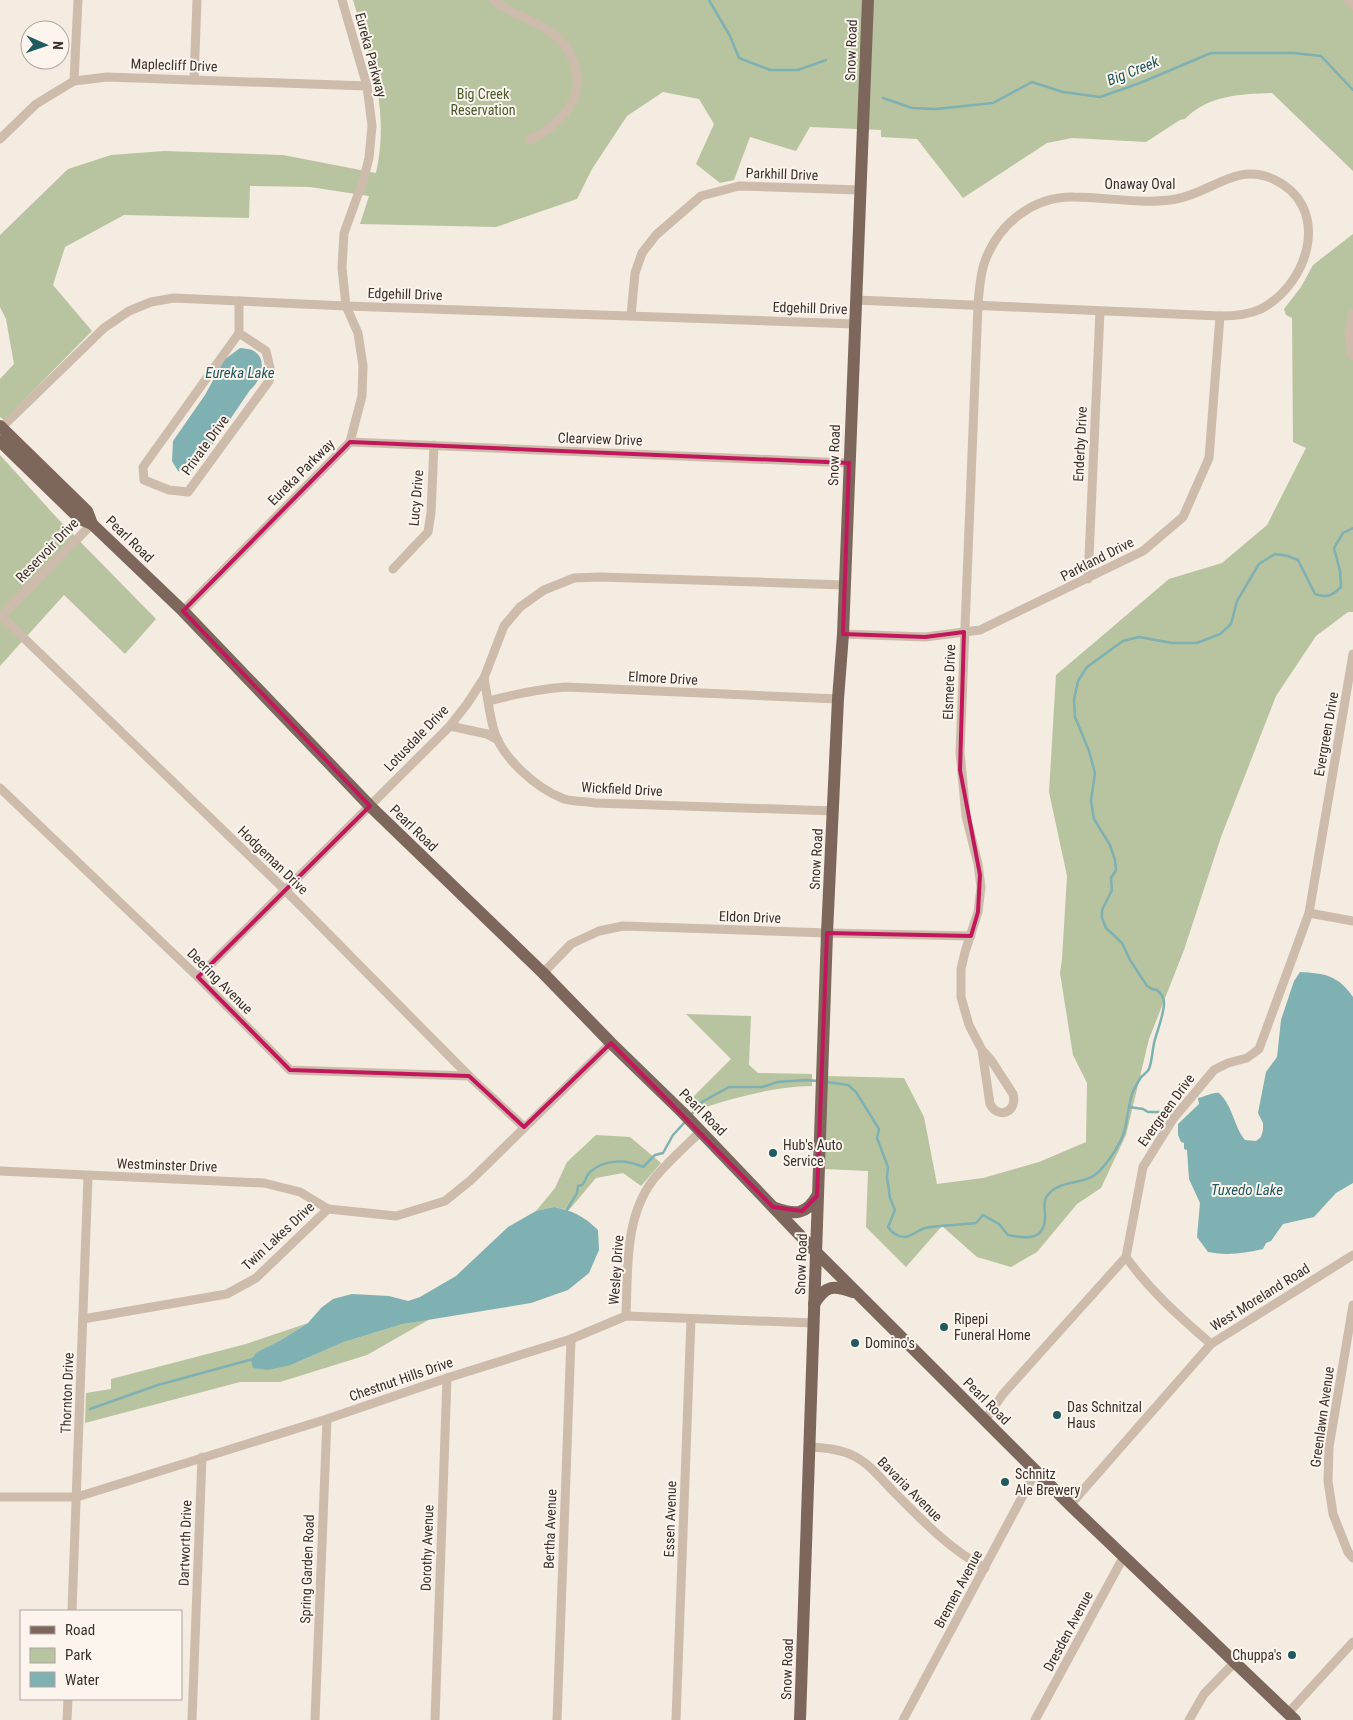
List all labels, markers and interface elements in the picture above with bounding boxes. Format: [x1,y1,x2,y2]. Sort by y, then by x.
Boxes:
street label: Eureka Parkway [352,11,390,99]
street label: Snow Road [842,19,860,81]
north arrow [20,20,70,70]
text: N [50,41,66,50]
water label: Big Creek [1104,52,1162,90]
street label: Maplecliff Drive [130,55,218,75]
park label: Big Creek Reservation [450,86,516,118]
street label: Parkhill Drive [745,165,819,183]
street label: Onaway Oval [1105,176,1175,192]
street label: Edgehill Drive [367,285,443,303]
street label: Edgehill Drive [772,299,848,317]
water label: Eureka Lake [205,364,275,382]
street label: Enderby Drive [1070,406,1090,482]
street label: Private Drive [178,412,232,478]
street label: Snow Road [825,424,843,486]
street label: Clearview Drive [557,430,643,448]
street label: Eureka Parkway [265,435,338,508]
street label: Lucy Drive [406,469,426,527]
street label: Pearl Road [103,512,157,566]
street label: Reservoir Drive [12,514,82,585]
street label: Parkland Drive [1058,534,1137,584]
street label: Elsmere Drive [940,644,958,720]
street label: Elmore Drive [628,668,699,688]
street label: Evergreen Drive [1311,690,1341,777]
street label: Lotusdale Drive [381,701,452,774]
street label: Wickfield Drive [581,779,663,799]
street label: Pearl Road [387,801,441,855]
street label: Hodgeman Drive [235,823,312,898]
street label: Snow Road [806,828,826,890]
street label: Eldon Drive [719,908,782,926]
street label: Deering Avenue [184,945,256,1017]
street label: Evergreen Drive [1134,1070,1198,1149]
street label: Pearl Road [676,1085,730,1139]
place label: Hub's Auto Service [783,1137,842,1169]
marker: Hub's Auto Service [767,1147,779,1159]
street label: Westminster Drive [116,1155,218,1175]
water label: Tuxedo Lake [1211,1181,1283,1199]
street label: Twin Lakes Drive [239,1198,318,1274]
street label: Snow Road [792,1233,810,1295]
street label: Wesley Drive [606,1234,626,1306]
street label: West Moreland Road [1207,1260,1313,1334]
place label: Ripepi Funeral Home [954,1311,1031,1343]
marker: Ripepi Funeral Home [938,1321,950,1333]
place label: Domino's [865,1335,915,1351]
marker: Domino's [849,1337,861,1349]
street label: Thornton Drive [58,1352,76,1434]
street label: Chestnut Hills Drive [347,1354,455,1404]
street label: Greenlawn Avenue [1307,1365,1337,1468]
street label: Pearl Road [960,1374,1014,1428]
place label: Das Schnitzal Haus [1067,1399,1142,1431]
marker: Das Schnitzal Haus [1051,1409,1063,1421]
street label: Bavaria Avenue [874,1453,946,1525]
place label: Schnitz Ale Brewery [1015,1466,1080,1498]
marker: Schnitz Ale Brewery [999,1476,1011,1488]
street label: Essen Avenue [661,1480,679,1558]
street label: Bertha Avenue [541,1488,559,1569]
street label: Dartworth Drive [176,1499,195,1586]
street label: Dorothy Avenue [417,1504,437,1591]
street label: Spring Garden Road [297,1514,317,1624]
street label: Bremen Avenue [931,1547,985,1631]
street label: Dresden Avenue [1040,1588,1096,1674]
legend [20,1610,182,1700]
text: Road [65,1621,95,1639]
street label: Snow Road [778,1638,796,1700]
text: Park [65,1646,92,1664]
place label: Chuppa's [1232,1647,1282,1663]
marker: Chuppa's [1286,1649,1298,1661]
text: Water [65,1671,100,1689]

